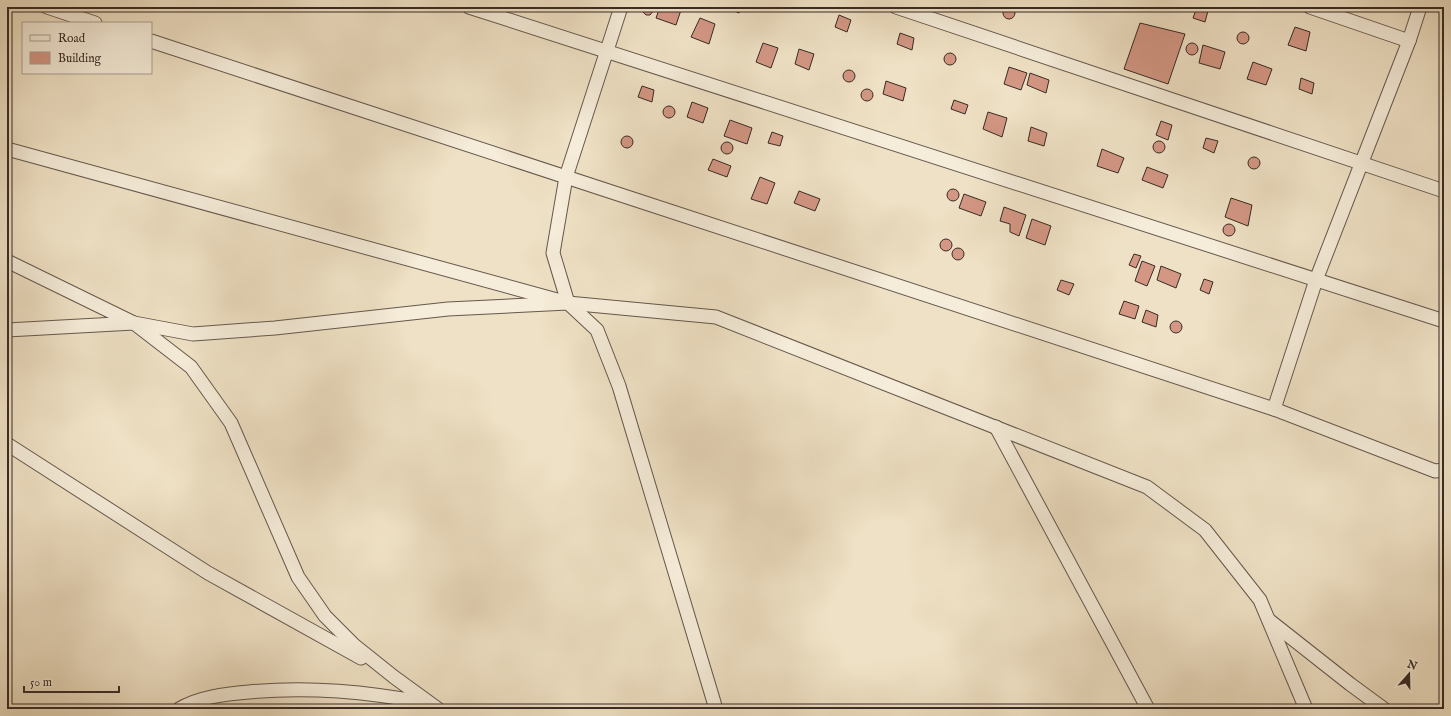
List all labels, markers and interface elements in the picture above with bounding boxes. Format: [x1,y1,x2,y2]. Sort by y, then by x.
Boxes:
legend [22,22,152,74]
text: Road [58,31,86,46]
text: Building [58,51,102,66]
north arrow [1389,654,1429,694]
text: N [1404,657,1419,674]
scale bar [24,668,119,694]
text: 50 m [30,675,52,690]

